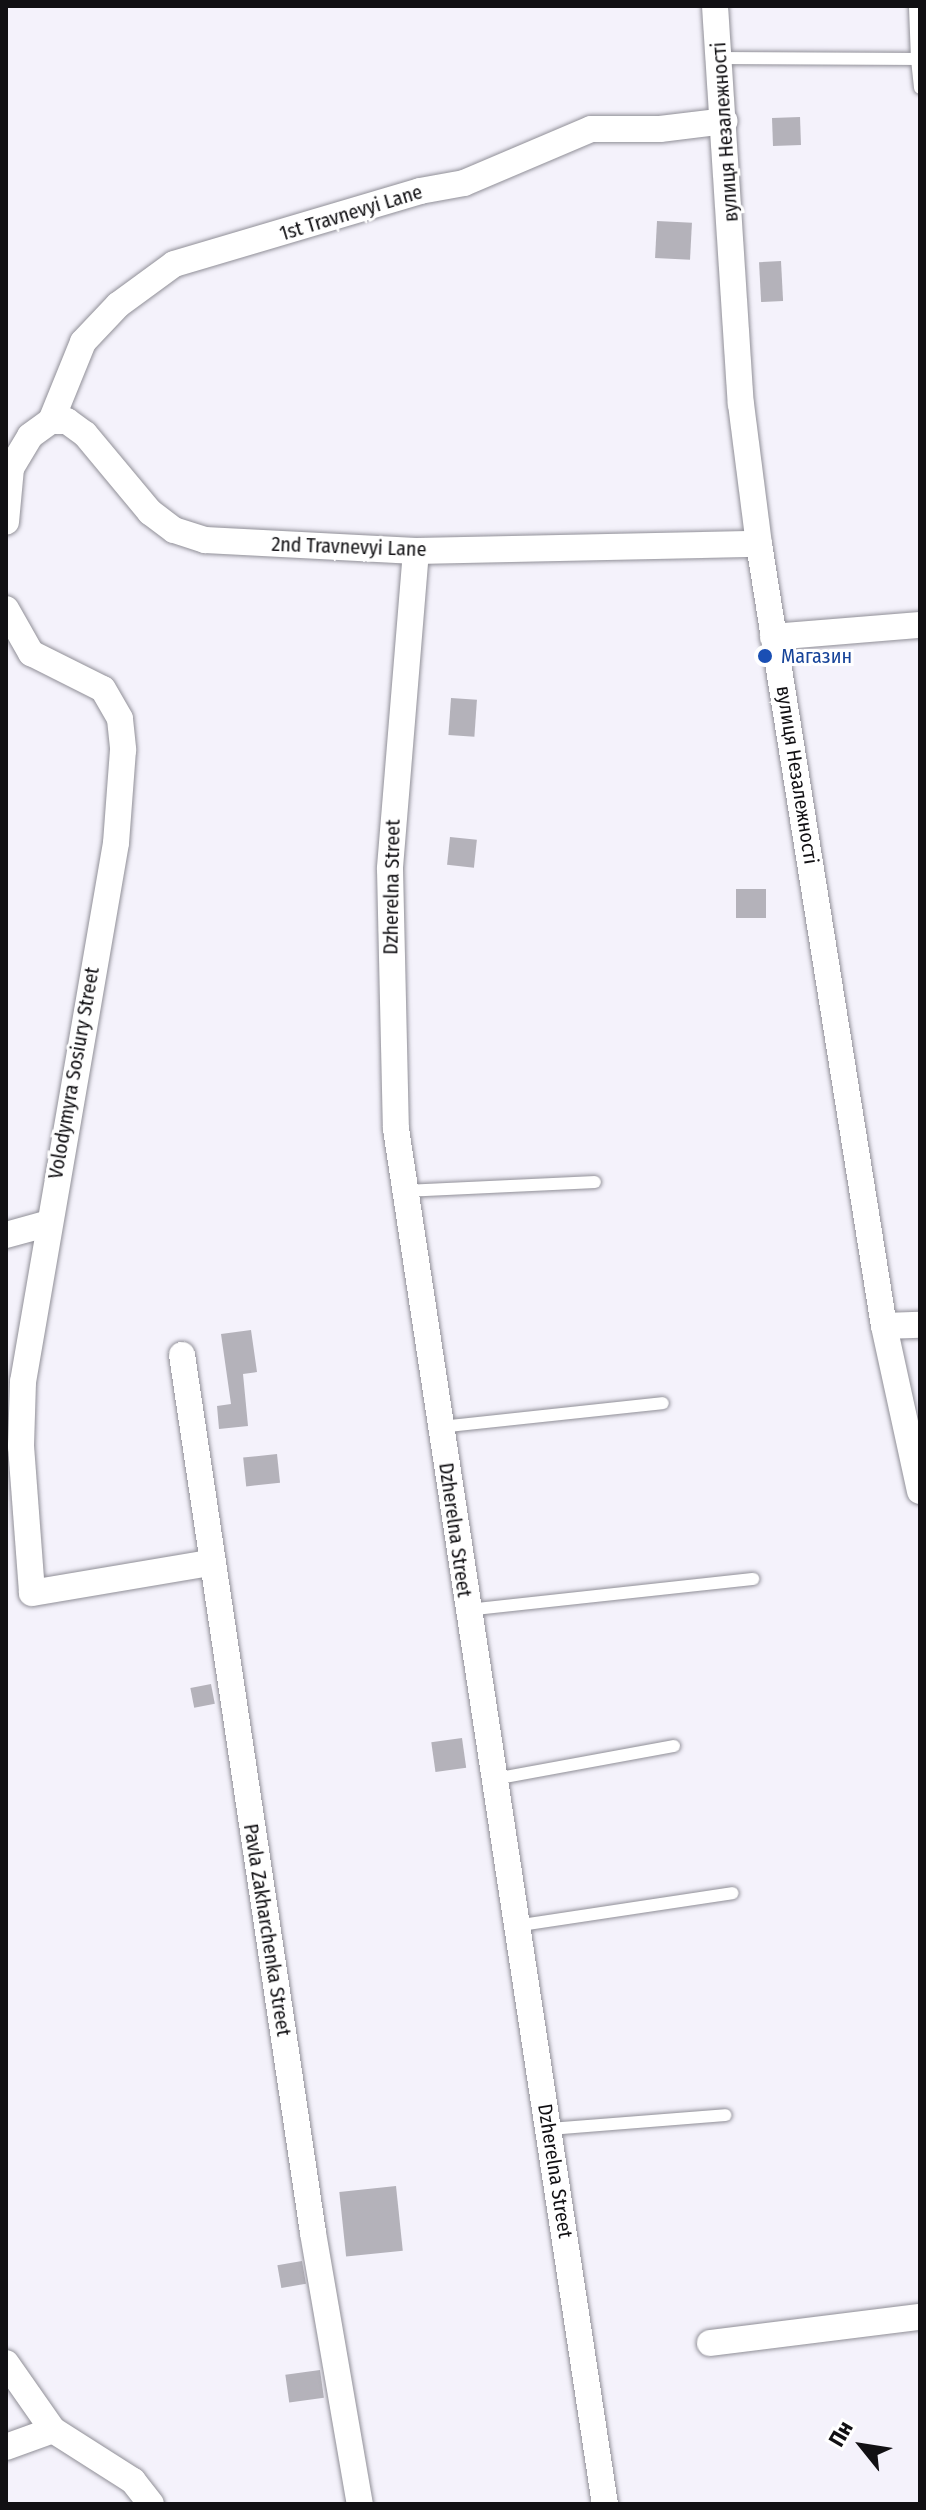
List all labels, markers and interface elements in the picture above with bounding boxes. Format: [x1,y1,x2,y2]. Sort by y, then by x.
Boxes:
street label: вулиця Незалежності [707,41,743,223]
street label: 1st Travnevyi Lane [277,180,425,246]
street label: 2nd Travnevyi Lane [271,532,427,562]
place label: Магазин [781,644,852,668]
marker: Магазин [756,647,774,665]
street label: вулиця Незалежності [771,684,823,866]
street label: Dzherelna Street [379,819,405,955]
street label: Volodymyra Sosiury Street [44,965,104,1181]
street label: Dzherelna Street [434,1461,476,1599]
street label: Pavla Zakharchenka Street [238,1822,296,2038]
street label: Dzherelna Street [533,2102,577,2240]
north arrow [822,2406,902,2486]
text: Пн [823,2416,859,2451]

